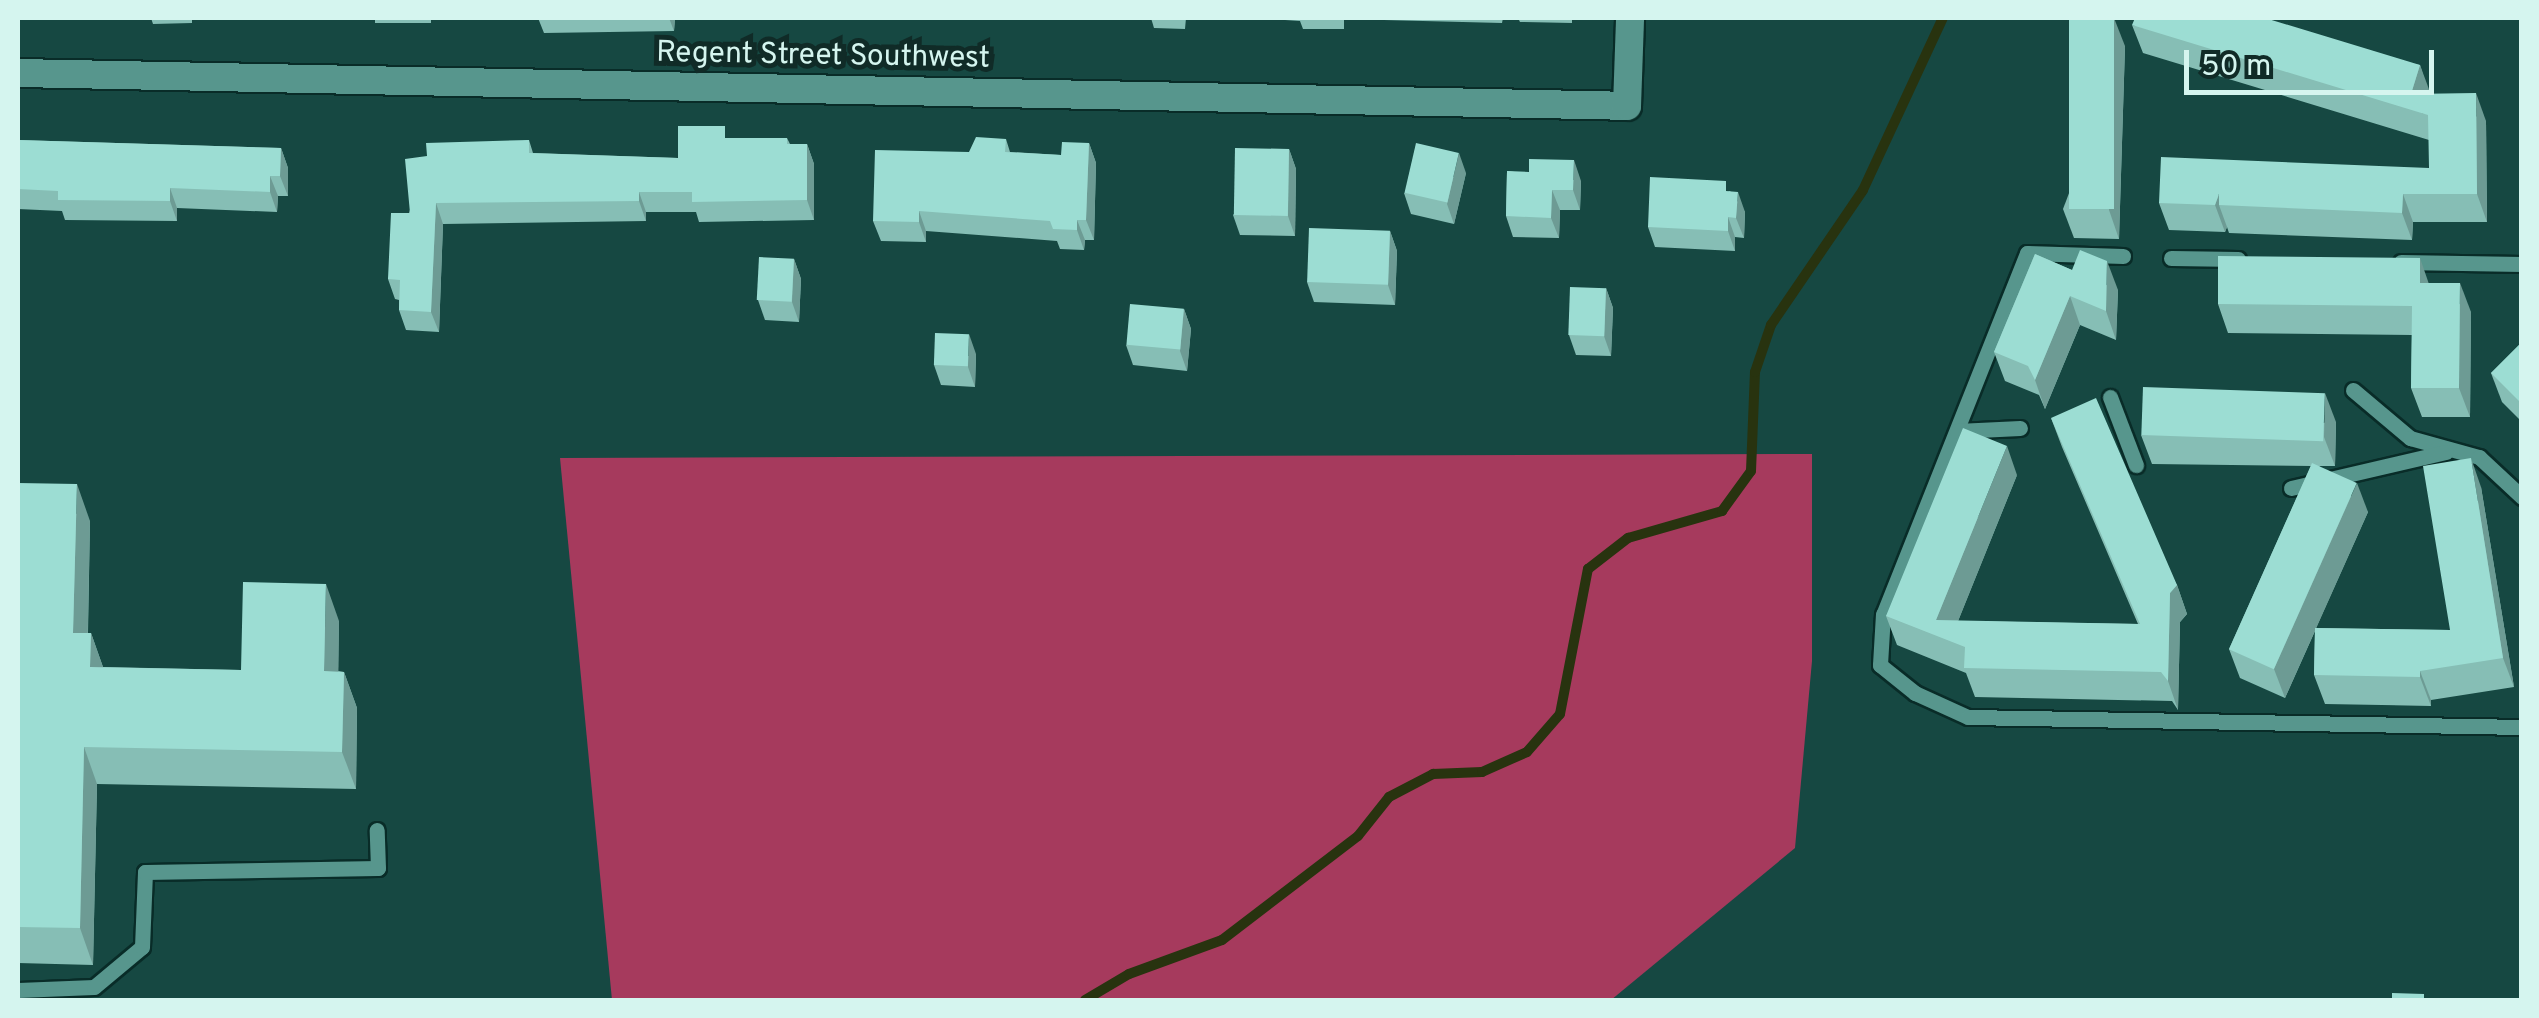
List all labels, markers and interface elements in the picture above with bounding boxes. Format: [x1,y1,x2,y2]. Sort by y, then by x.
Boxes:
scale bar [2189,30,2439,92]
street label: Regent Street Southwest [656,36,990,78]
text: 50 m [2201,49,2271,86]

